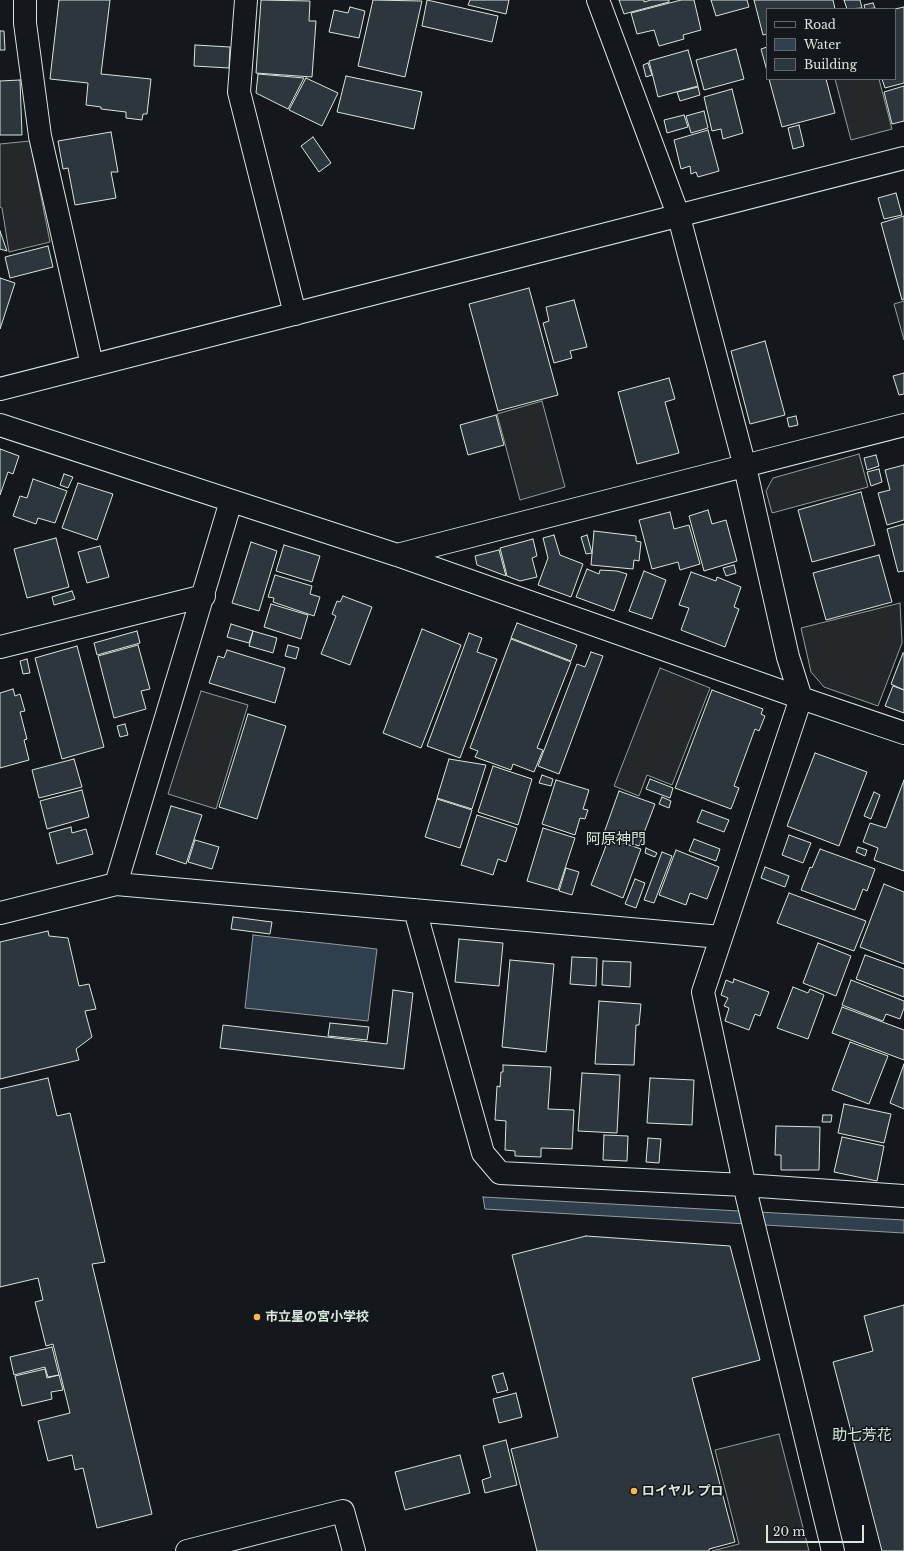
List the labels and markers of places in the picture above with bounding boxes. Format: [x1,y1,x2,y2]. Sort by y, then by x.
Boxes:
place label: 市立星の宮小学校 [265,1309,369,1325]
marker: 市立星の宮小学校 [252,1312,262,1322]
place label: ロイヤル プロ [642,1483,723,1499]
marker: ロイヤル プロ [629,1486,639,1496]

